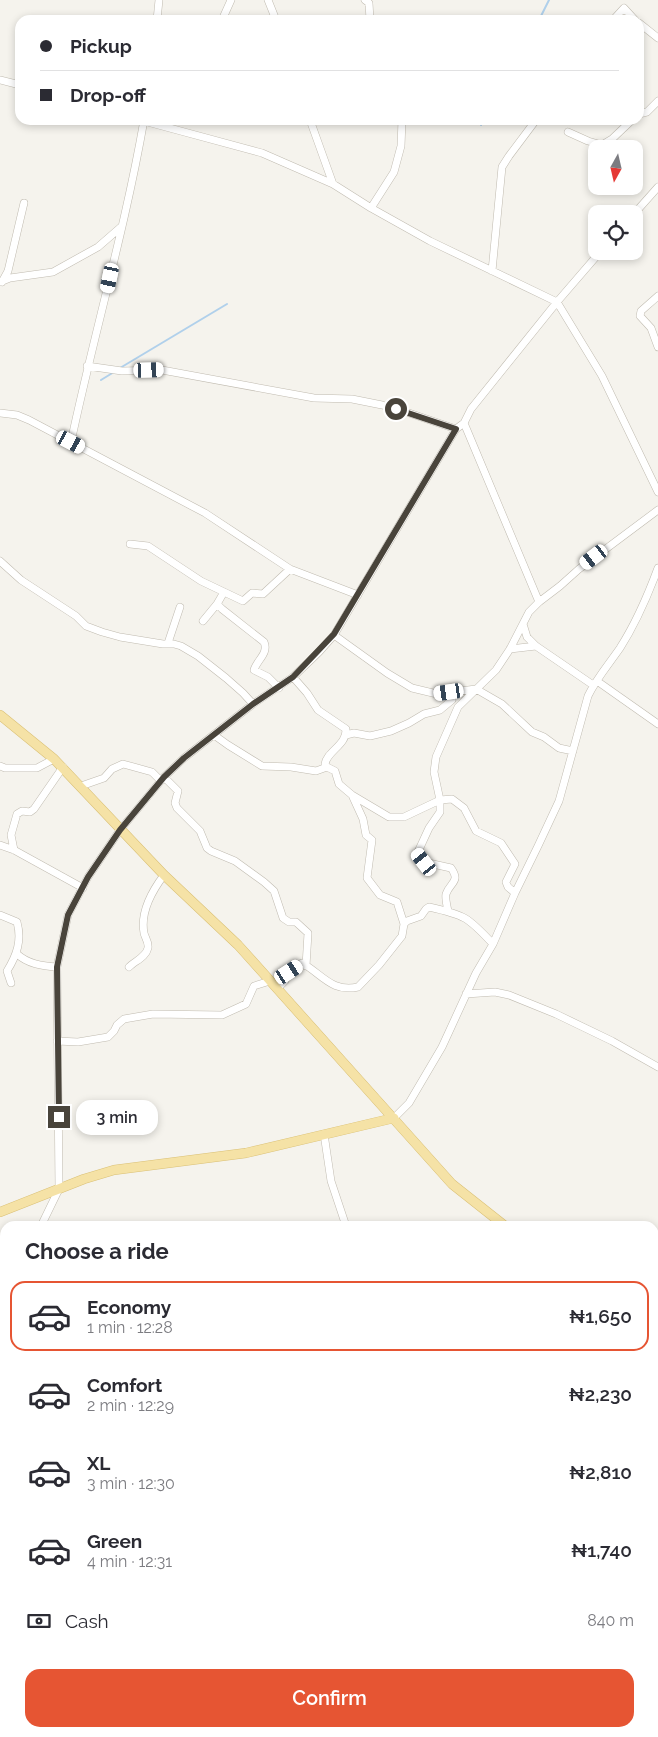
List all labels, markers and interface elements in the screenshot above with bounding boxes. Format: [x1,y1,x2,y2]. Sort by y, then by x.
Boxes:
text: Pickup [70,35,132,57]
text: Drop-off [70,84,146,106]
north arrow [588,140,642,195]
map controls [588,140,643,260]
button: locate [588,205,643,260]
car [99,262,120,294]
car [133,362,164,378]
route start [385,398,407,420]
car [54,428,87,456]
car [577,542,610,572]
car [433,682,464,702]
car [408,846,439,878]
car [272,958,305,986]
callout: 3 min [76,1100,159,1134]
route end [48,1106,70,1128]
text: 3 min [97,1108,138,1127]
text: Choose a ride [25,1238,169,1264]
icon: car [27,1294,72,1339]
text: Economy [87,1296,171,1318]
text: ₦1,650 [569,1305,632,1327]
text: 1 min · 12:28 [87,1318,173,1337]
icon: car [27,1372,72,1417]
text: Comfort [87,1374,162,1396]
text: ₦2,230 [569,1383,632,1405]
text: 2 min · 12:29 [87,1396,174,1415]
icon: car [27,1450,72,1495]
text: XL [87,1452,110,1474]
text: ₦2,810 [569,1461,632,1483]
text: 3 min · 12:30 [87,1474,175,1493]
icon: car [27,1528,72,1573]
text: Green [87,1530,142,1552]
text: ₦1,740 [571,1539,632,1561]
text: 4 min · 12:31 [87,1552,172,1571]
icon: cash [25,1607,53,1635]
text: Cash [65,1610,109,1632]
text: 840 m [587,1611,634,1630]
button: Confirm [25,1669,634,1727]

